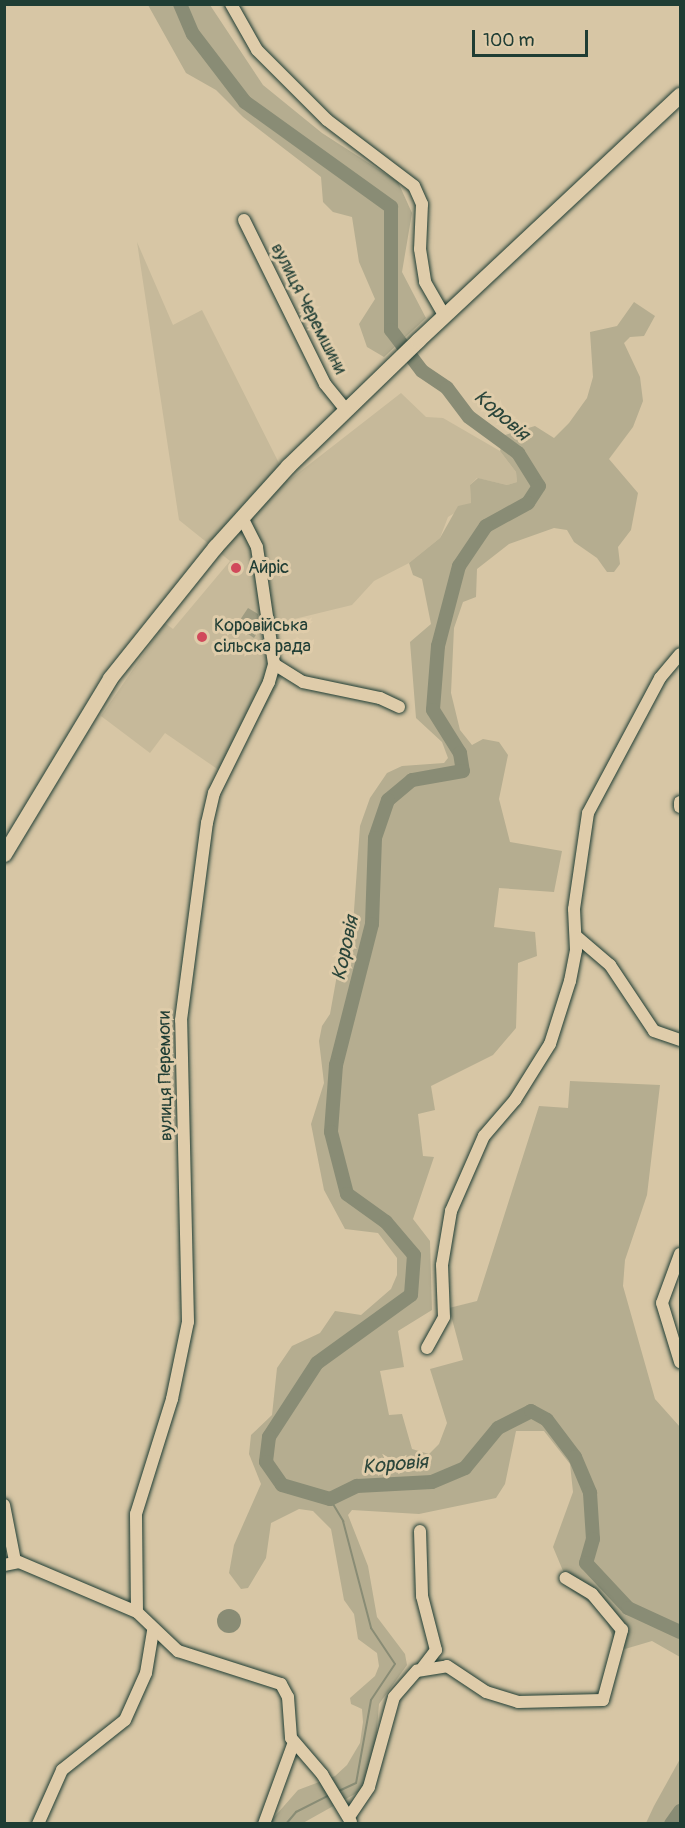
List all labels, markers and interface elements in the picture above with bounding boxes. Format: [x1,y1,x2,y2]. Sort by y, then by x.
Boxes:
scale bar [475,18,590,56]
text: 100 m [483,29,535,52]
street label: вулиця Черемшини [266,240,350,378]
water label: Коровія [470,385,534,445]
place label: Айріс [248,557,289,579]
marker: Айріс [229,561,243,575]
place label: Коровійська сільска рада [214,616,311,658]
marker: Коровійська сільска рада [195,630,209,644]
water label: Коровія [326,914,364,982]
street label: вулиця Перемоги [154,1011,178,1141]
water label: Коровія [361,1449,429,1479]

